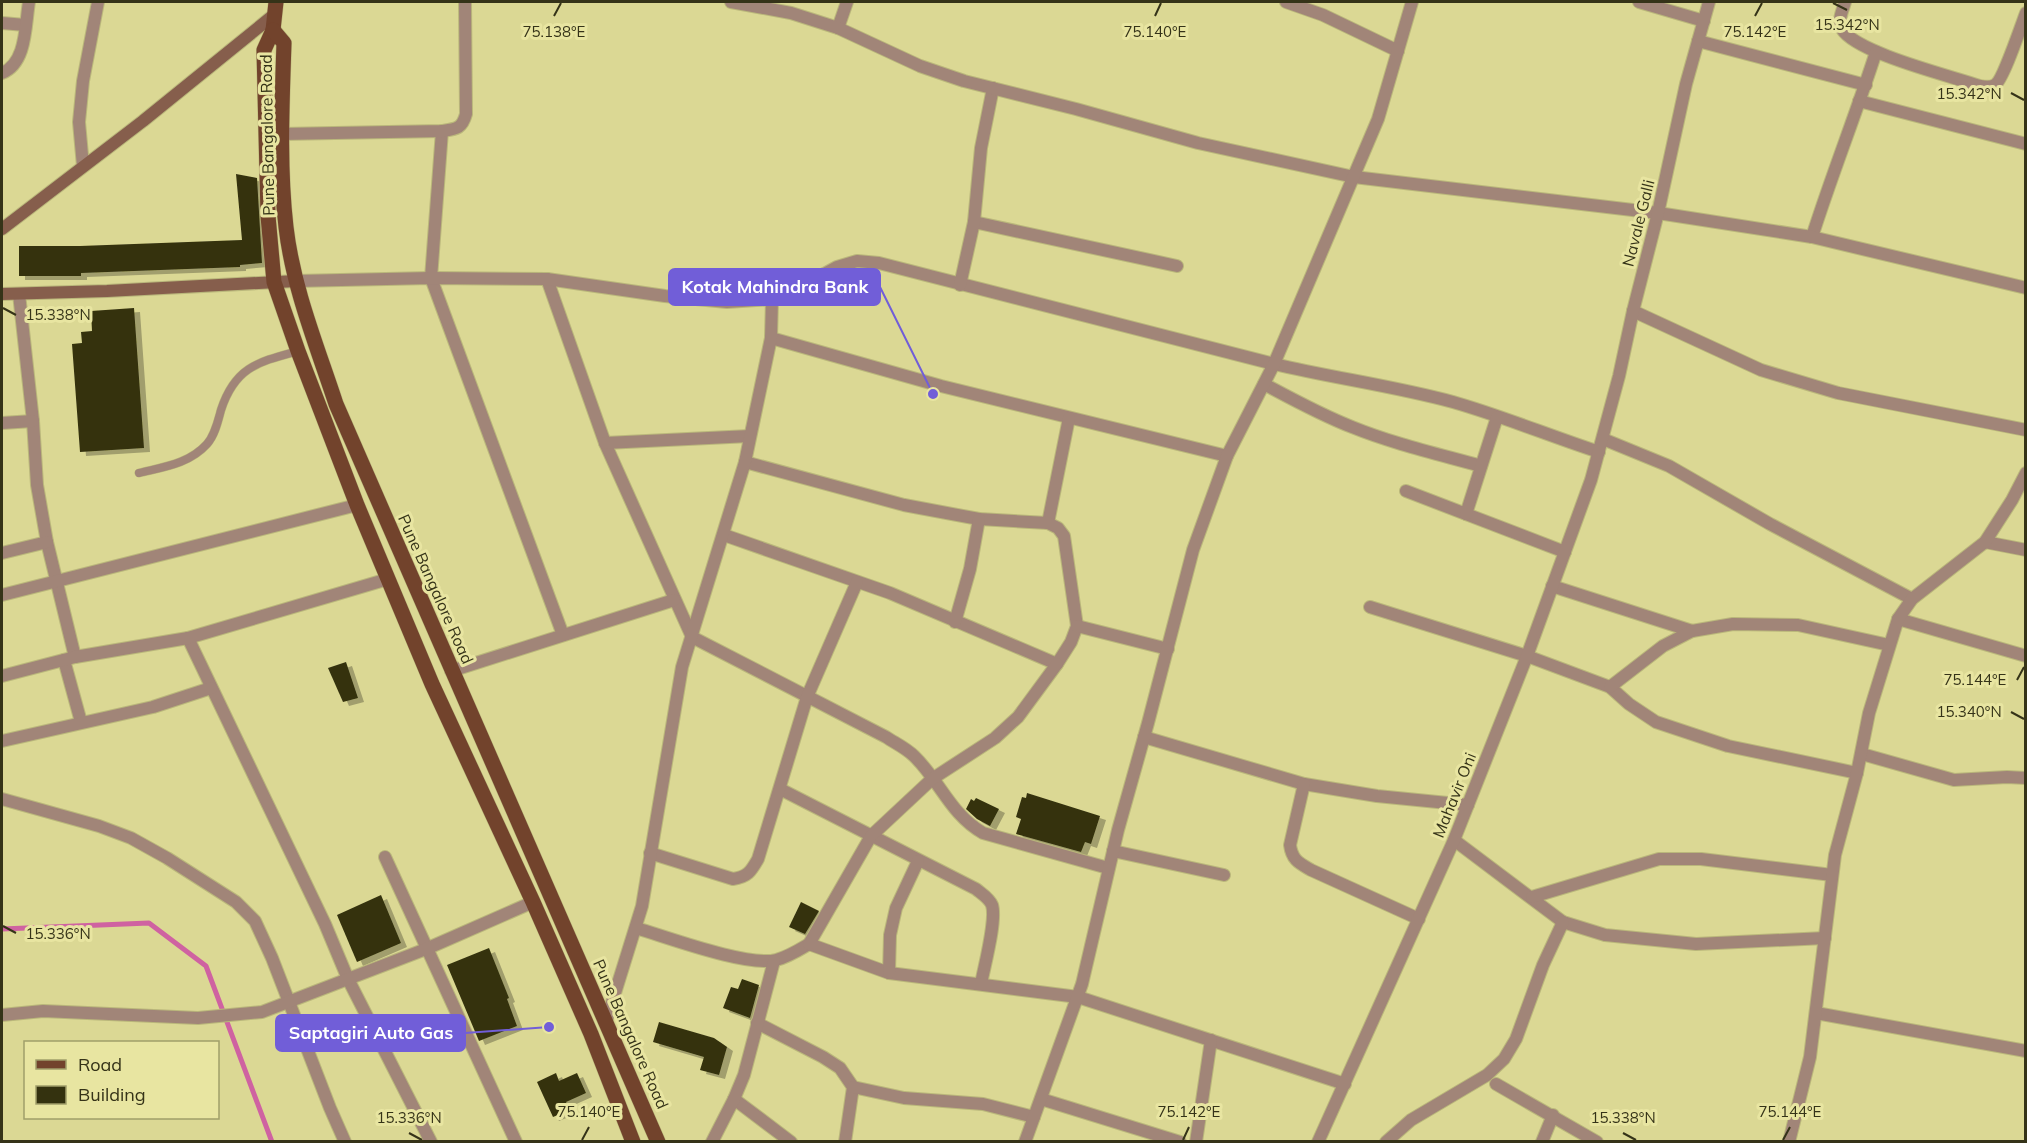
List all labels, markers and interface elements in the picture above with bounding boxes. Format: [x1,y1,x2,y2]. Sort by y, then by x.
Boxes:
text: 15.342°N [1814,15,1880,34]
text: 75.138°E [523,22,586,41]
text: 75.140°E [1124,22,1187,41]
text: 75.142°E [1724,22,1787,41]
street label: Pune Bangalore Road [256,54,278,216]
text: 15.342°N [1936,84,2002,103]
street label: Navale Galli [1618,177,1658,269]
callout: Kotak Mahindra Bank [669,269,880,305]
text: Kotak Mahindra Bank [681,275,870,298]
text: 15.338°N [25,305,91,324]
street label: Pune Bangalore Road [394,511,478,667]
text: 75.144°E [1944,670,2007,689]
text: 15.340°N [1936,702,2002,721]
street label: Mahavir Oni [1428,750,1480,840]
text: 15.336°N [25,924,91,943]
street label: Pune Bangalore Road [589,956,673,1112]
callout: Saptagiri Auto Gas [276,1015,465,1051]
text: Saptagiri Auto Gas [289,1021,453,1044]
legend [24,1041,219,1119]
text: Road [78,1053,122,1076]
text: Building [78,1083,146,1106]
text: 75.140°E [558,1102,621,1121]
text: 75.142°E [1158,1102,1221,1121]
text: 75.144°E [1759,1102,1822,1121]
text: 15.336°N [376,1108,442,1127]
text: 15.338°N [1590,1108,1656,1127]

